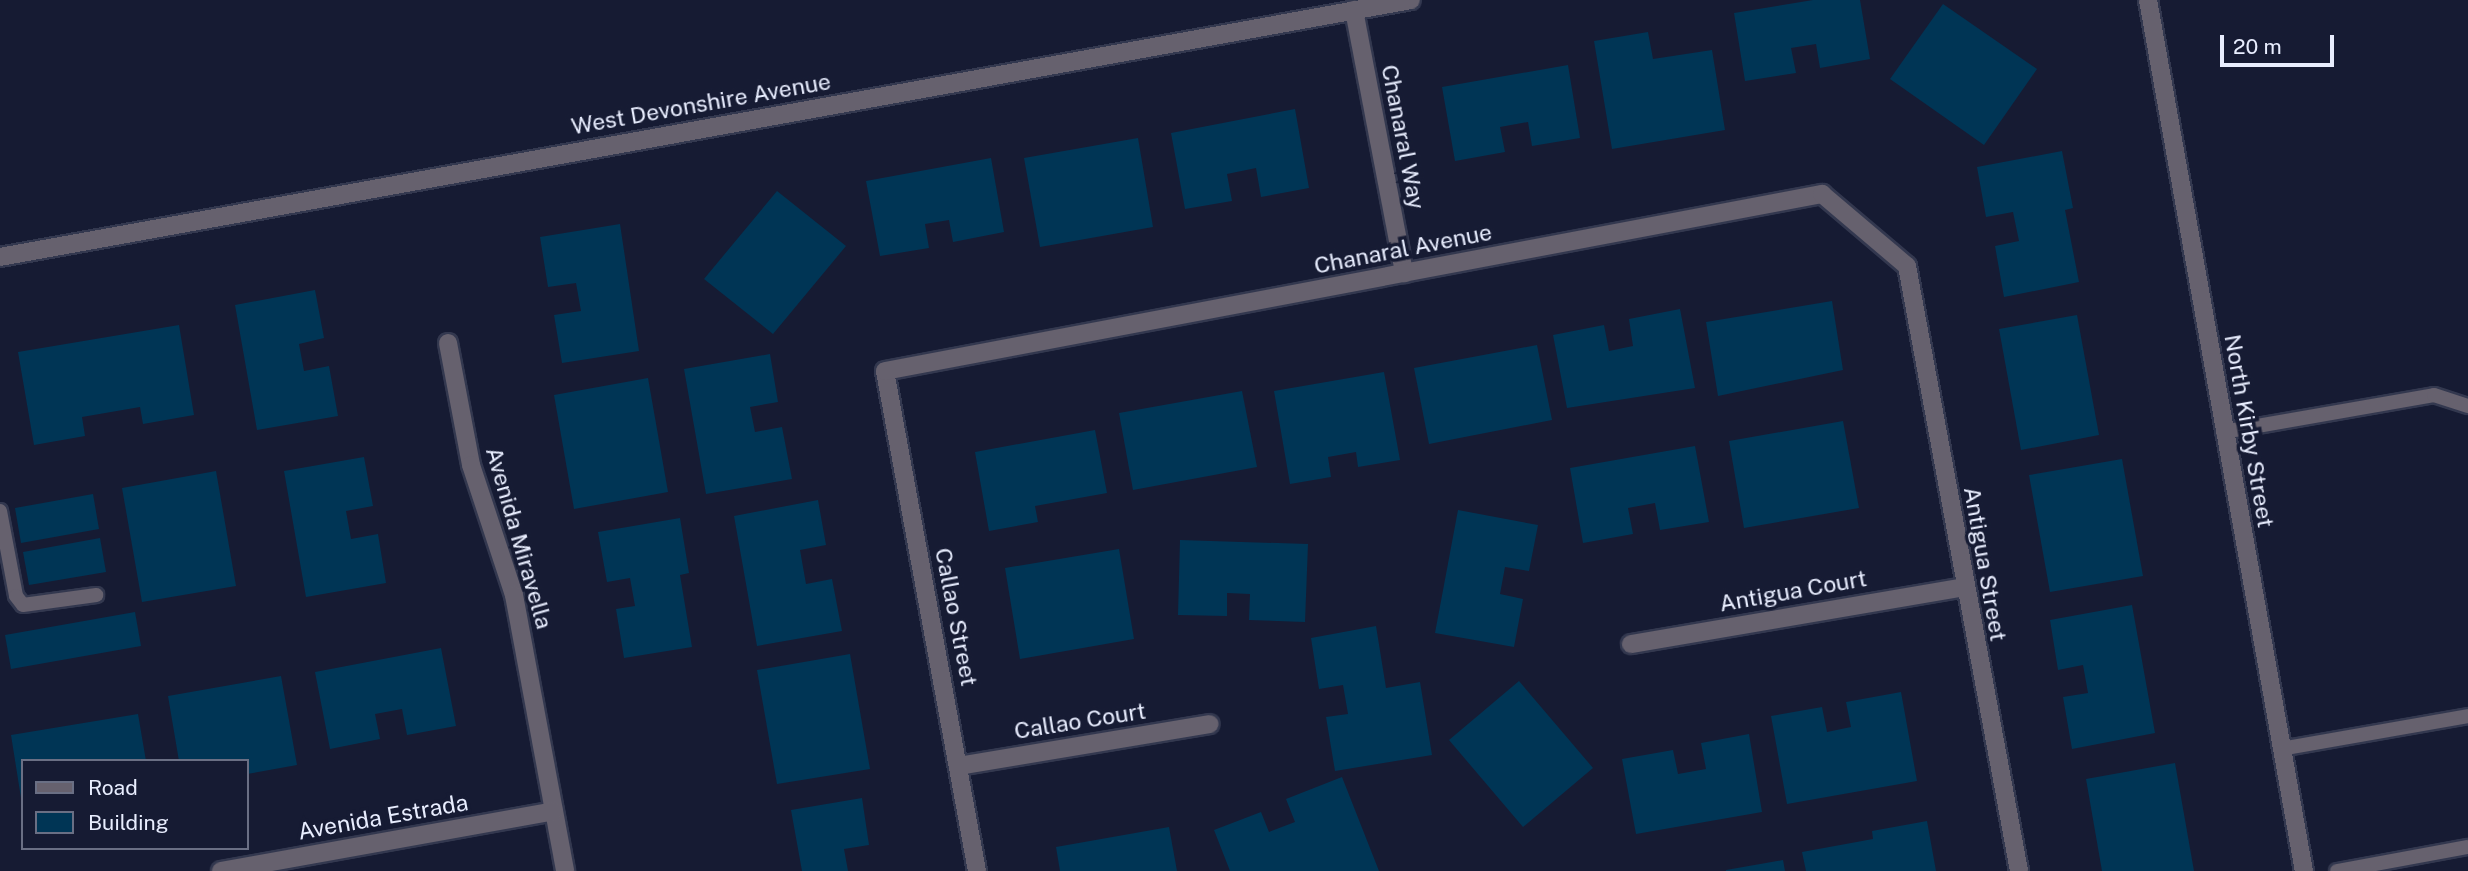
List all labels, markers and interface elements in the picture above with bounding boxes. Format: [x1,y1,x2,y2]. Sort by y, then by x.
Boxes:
scale bar [2223,21,2337,65]
text: 20 m [2233,34,2282,59]
street label: Chanaral Way [1375,62,1431,212]
street label: West Devonshire Avenue [569,68,833,140]
street label: Chanaral Avenue [1312,218,1494,280]
street label: North Kirby Street [2218,332,2280,530]
street label: Avenida Miravella [480,444,558,632]
street label: Antigua Street [1958,485,2012,643]
street label: Callao Street [929,545,983,689]
street label: Antigua Court [1717,564,1869,618]
street label: Callao Court [1012,697,1148,745]
legend [21,759,248,850]
text: Road [88,775,138,800]
street label: Avenida Estrada [296,788,470,846]
text: Building [88,810,169,835]

